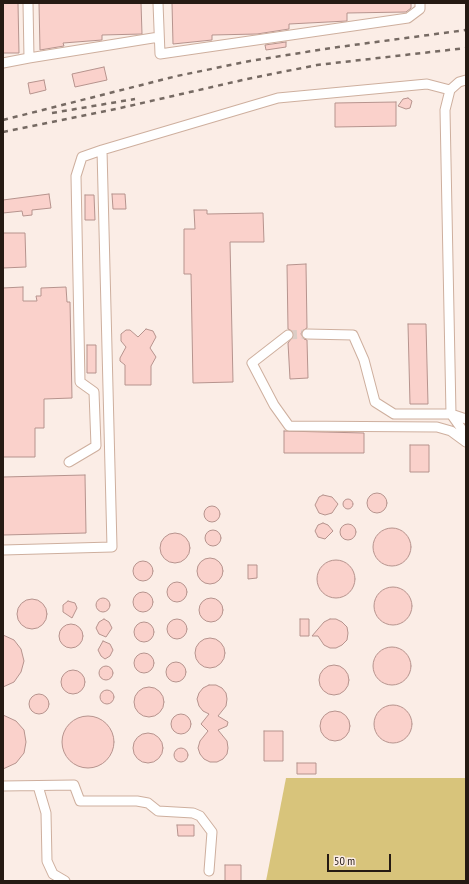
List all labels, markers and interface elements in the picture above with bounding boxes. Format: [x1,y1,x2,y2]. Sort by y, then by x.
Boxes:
scale bar [329,846,393,872]
text: 50 m [334,853,355,868]

